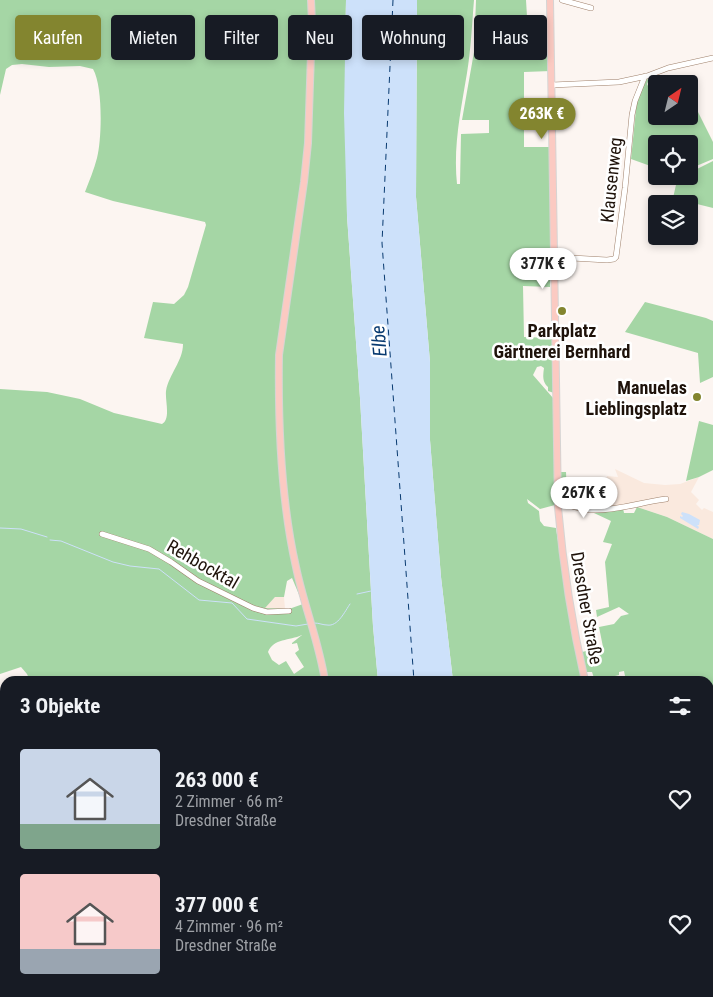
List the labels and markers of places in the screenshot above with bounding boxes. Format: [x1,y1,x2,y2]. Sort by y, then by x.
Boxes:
pin: 263K € [501,98,583,140]
pin: 377K € [502,248,584,290]
marker: Parkplatz Gärtnerei Bernhard [556,305,568,317]
place label: Parkplatz Gärtnerei Bernhard [493,320,631,362]
place label: Manuelas Lieblingsplatz [586,377,687,419]
marker: Manuelas Lieblingsplatz [691,391,703,403]
pin: 267K € [543,476,625,519]

